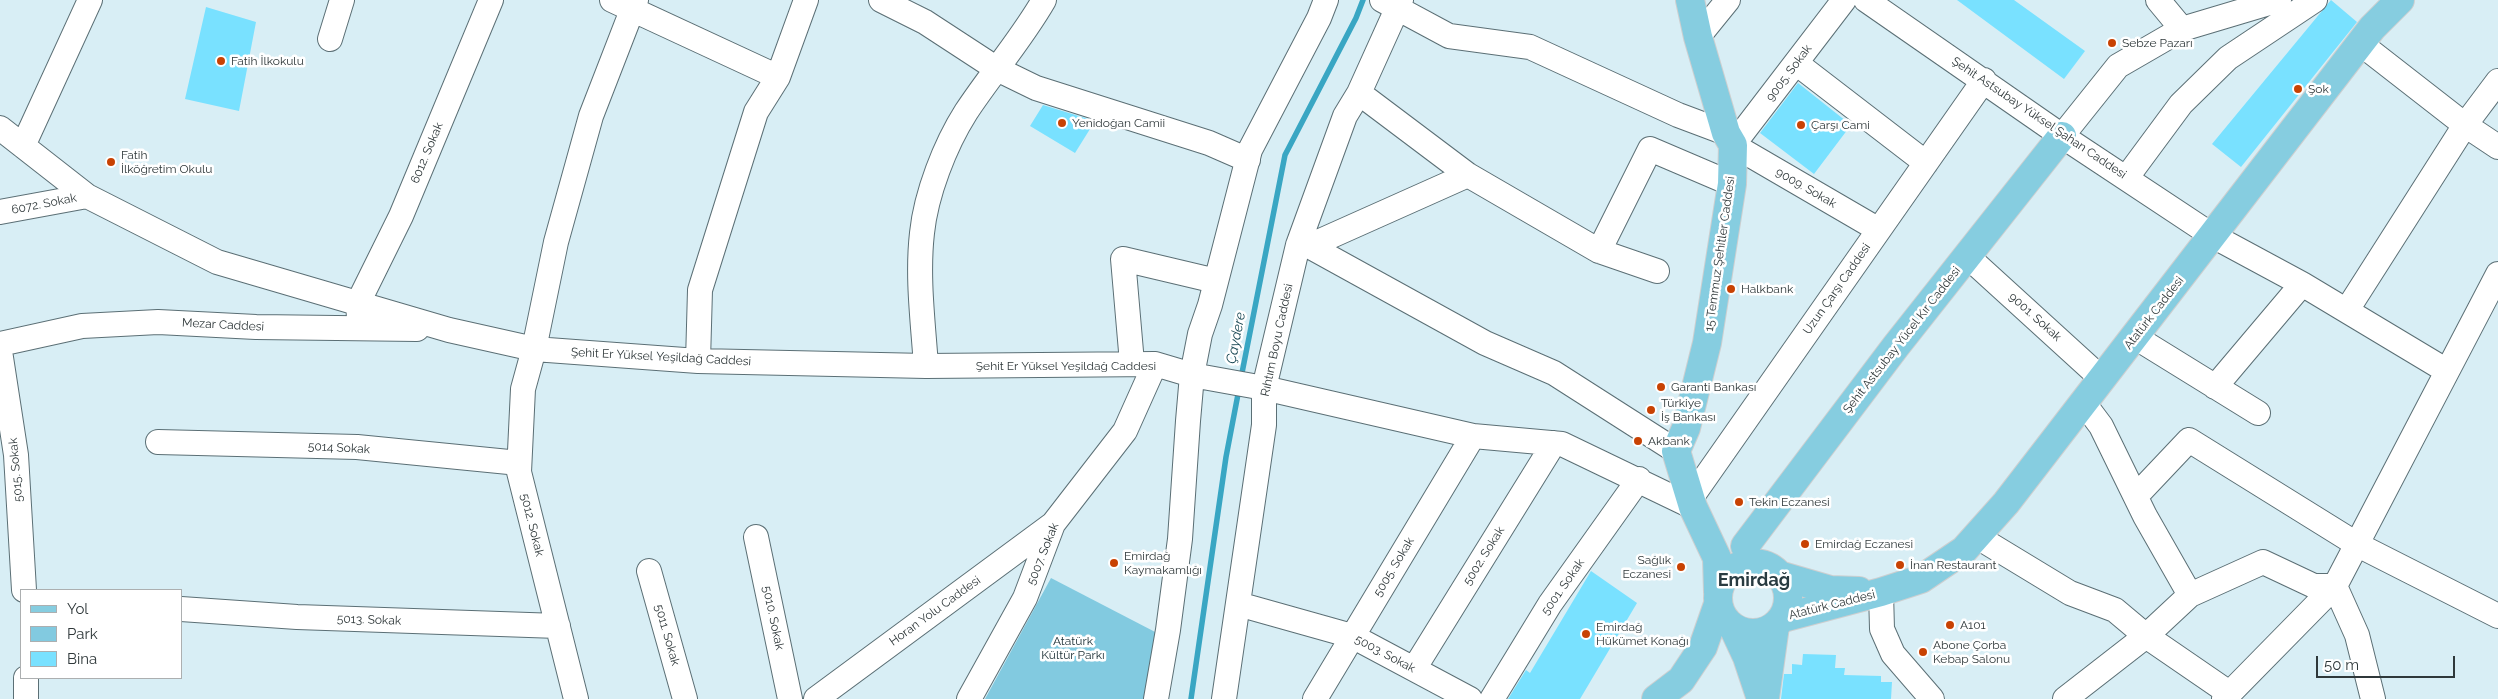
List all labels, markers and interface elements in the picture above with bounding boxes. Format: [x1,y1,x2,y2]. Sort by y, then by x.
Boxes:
place label: Sebze Pazarı [2122,36,2193,50]
marker: Sebze Pazarı [2106,37,2118,49]
street label: 9005. Sokak [1763,42,1815,104]
place label: Fatih İlkokulu [231,54,304,68]
street label: Şehit Astsubay Yüksel Şahan Caddesi [1949,54,2129,182]
marker: Fatih İlkokulu [215,55,227,67]
place label: Şok [2308,82,2329,96]
marker: Şok [2292,83,2304,95]
place label: Yenidoğan Camii [1072,116,1165,130]
marker: Yenidoğan Camii [1056,117,1068,129]
place label: Çarşı Cami [1811,118,1870,132]
marker: Çarşı Cami [1795,119,1807,131]
street label: 6012. Sokak [408,120,446,186]
place label: Fatih İlköğretim Okulu [121,148,212,176]
marker: Fatih İlköğretim Okulu [105,156,117,168]
street label: 9009. Sokak [1773,165,1839,211]
street label: 15 Temmuz Şehitler Caddesi [1702,175,1738,333]
street label: 6072. Sokak [10,191,78,217]
street label: Uzun Çarşı Caddesi [1800,241,1874,337]
street label: Şehit Astsubay Yücel Kır Caddesi [1840,264,1964,416]
street label: Atatürk Caddesi [2121,274,2187,352]
street label: Rıhtım Boyu Caddesi [1258,282,1296,398]
place label: Halkbank [1741,282,1793,296]
marker: Halkbank [1725,283,1737,295]
street label: 9001. Sokak [2006,290,2064,344]
water label: Çaydere [1223,311,1249,365]
street label: Mezar Caddesi [182,316,264,334]
street label: Şehit Er Yüksel Yeşildağ Caddesi [571,345,751,369]
street label: Şehit Er Yüksel Yeşildağ Caddesi [976,359,1156,373]
place label: Garanti Bankası [1671,380,1756,394]
marker: Garanti Bankası [1655,381,1667,393]
place label: Türkiye İş Bankası [1661,396,1716,424]
marker: Türkiye İş Bankası [1645,404,1657,416]
place label: Akbank [1648,434,1690,448]
marker: Akbank [1632,435,1644,447]
street label: 5015. Sokak [6,437,26,503]
street label: 5014 Sokak [308,439,370,457]
street label: 5012. Sokak [517,492,547,558]
place label: Tekin Eczanesi [1749,495,1830,509]
marker: Tekin Eczanesi [1733,496,1745,508]
street label: 5007. Sokak [1024,521,1062,587]
street label: 5002. Sokak [1460,524,1508,588]
street label: 5005. Sokak [1371,535,1417,599]
place label: Emirdağ Eczanesi [1815,537,1913,551]
marker: Emirdağ Eczanesi [1799,538,1811,550]
place label: Emirdağ Kaymakamlığı [1124,549,1202,577]
place label: Sağlık Eczanesi [1622,553,1671,581]
street label: 5001. Sokak [1538,556,1588,618]
marker: Emirdağ Kaymakamlığı [1108,557,1120,569]
place label: İnan Restaurant [1910,558,1996,572]
marker: İnan Restaurant [1894,559,1906,571]
marker: Sağlık Eczanesi [1675,561,1687,573]
district label: Emirdağ [1718,570,1790,592]
street label: Horan Yolu Caddesi [887,573,983,649]
street label: 5010. Sokak [759,585,787,651]
street label: Atatürk Caddesi [1787,587,1877,623]
legend [20,589,182,679]
text: Yol [67,600,88,618]
street label: 5011. Sokak [651,603,683,667]
street label: 5013. Sokak [337,612,401,628]
place label: A101 [1960,618,1986,632]
marker: A101 [1944,619,1956,631]
place label: Emirdağ Hükümet Konağı [1596,620,1689,648]
text: Park [67,625,98,643]
marker: Emirdağ Hükümet Konağı [1580,628,1592,640]
street label: 5003. Sokak [1352,632,1418,676]
park label: Atatürk Kültür Parkı [1041,634,1105,662]
place label: Abone Çorba Kebap Salonu [1933,638,2010,666]
marker: Abone Çorba Kebap Salonu [1917,646,1929,658]
scale bar [2318,646,2457,678]
text: Bina [67,650,97,668]
text: 50 m [2324,656,2359,674]

